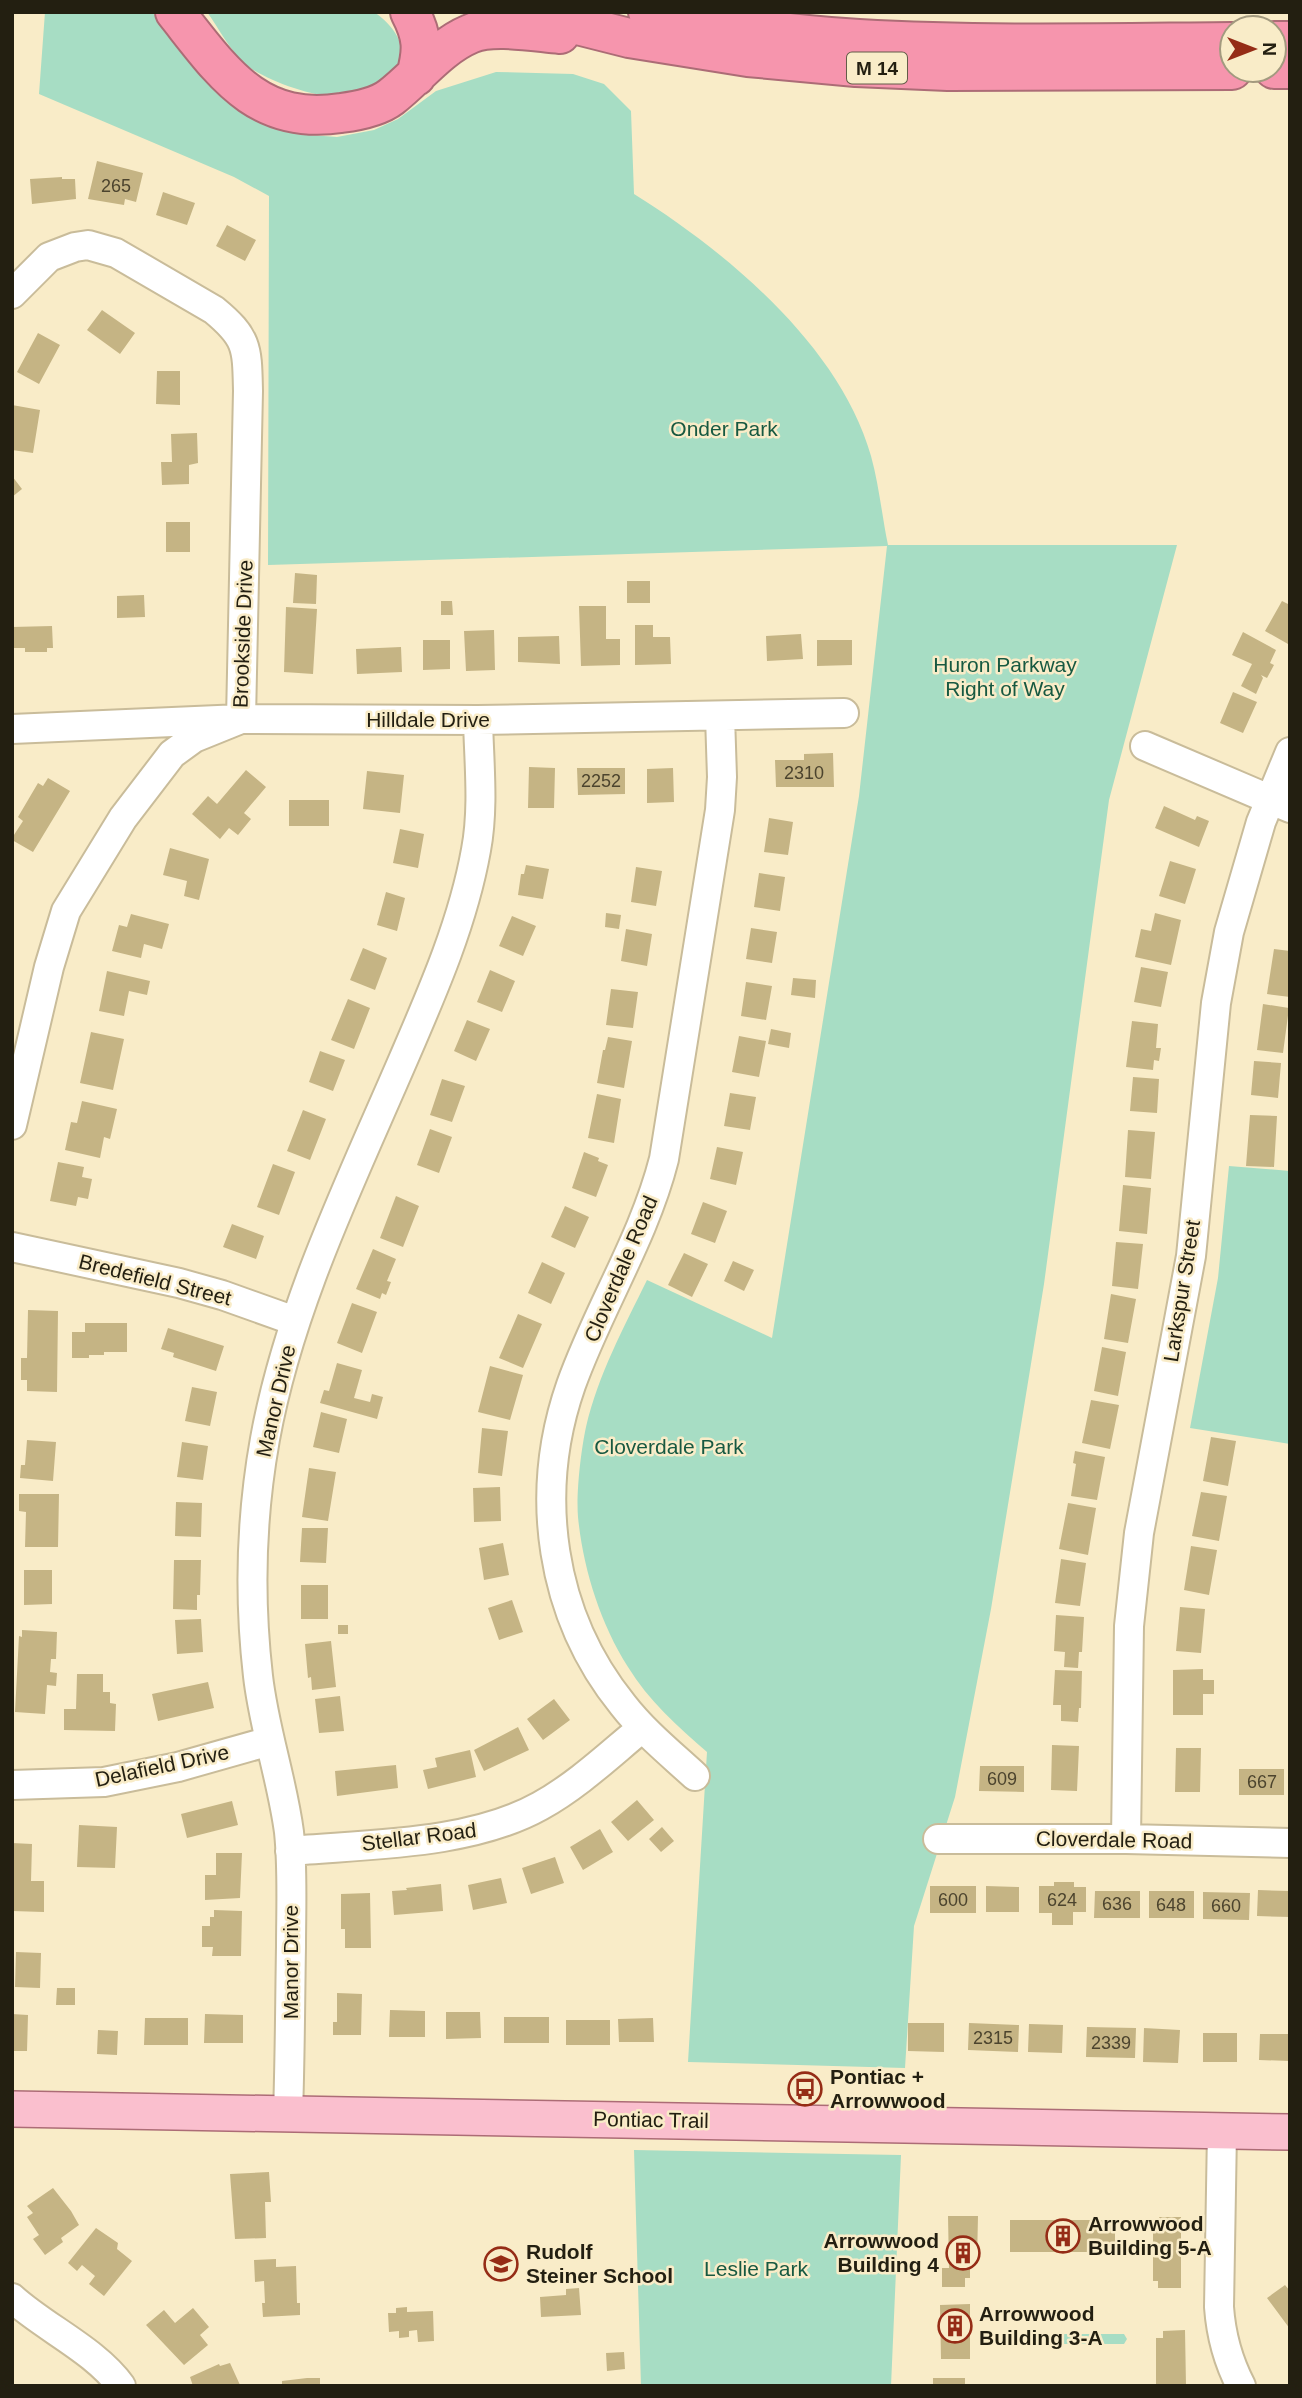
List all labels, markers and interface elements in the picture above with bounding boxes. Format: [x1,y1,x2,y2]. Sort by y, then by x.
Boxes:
north arrow [1218,14,1288,84]
text: N [1259,42,1280,56]
road number: M 14 [847,52,907,83]
house number: 265 [101,176,131,196]
park label: Onder Park [670,417,778,440]
street label: Brookside Drive [228,560,257,708]
park label: Huron Parkway Right of Way [933,653,1077,700]
street label: Hilldale Drive [366,708,490,731]
house number: 2310 [784,763,824,783]
house number: 2252 [581,771,621,791]
street label: Cloverdale Road [579,1192,662,1345]
street label: Larkspur Street [1159,1218,1204,1364]
street label: Bredefield Street [76,1249,234,1310]
street label: Manor Drive [251,1343,300,1459]
park label: Cloverdale Park [594,1435,744,1458]
street label: Delafield Drive [93,1740,231,1791]
house number: 609 [987,1769,1017,1789]
house number: 667 [1247,1772,1277,1792]
street label: Stellar Road [360,1818,478,1855]
street label: Cloverdale Road [1036,1827,1192,1852]
house number: 600 [938,1890,968,1910]
house number: 624 [1047,1890,1077,1910]
house number: 636 [1102,1894,1132,1914]
house number: 648 [1156,1895,1186,1915]
house number: 660 [1211,1896,1241,1916]
street label: Manor Drive [279,1905,302,2019]
house number: 2315 [973,2028,1013,2048]
house number: 2339 [1091,2033,1131,2053]
place label: Pontiac + Arrowwood [830,2065,946,2112]
bus stop icon: Pontiac + Arrowwood [786,2070,824,2108]
street label: Pontiac Trail [593,2107,709,2132]
place label: Arrowwood Building 5-A [1088,2212,1212,2259]
building icon: Arrowwood Building 5-A [1044,2217,1082,2255]
place label: Arrowwood Building 4 [824,2229,939,2276]
building icon: Arrowwood Building 4 [944,2234,982,2272]
place label: Rudolf Steiner School [526,2240,673,2287]
school or university icon: Rudolf Steiner School [482,2245,520,2283]
park label: Leslie Park [704,2257,808,2280]
place label: Arrowwood Building 3-A [979,2302,1103,2349]
building icon: Arrowwood Building 3-A [936,2307,974,2345]

